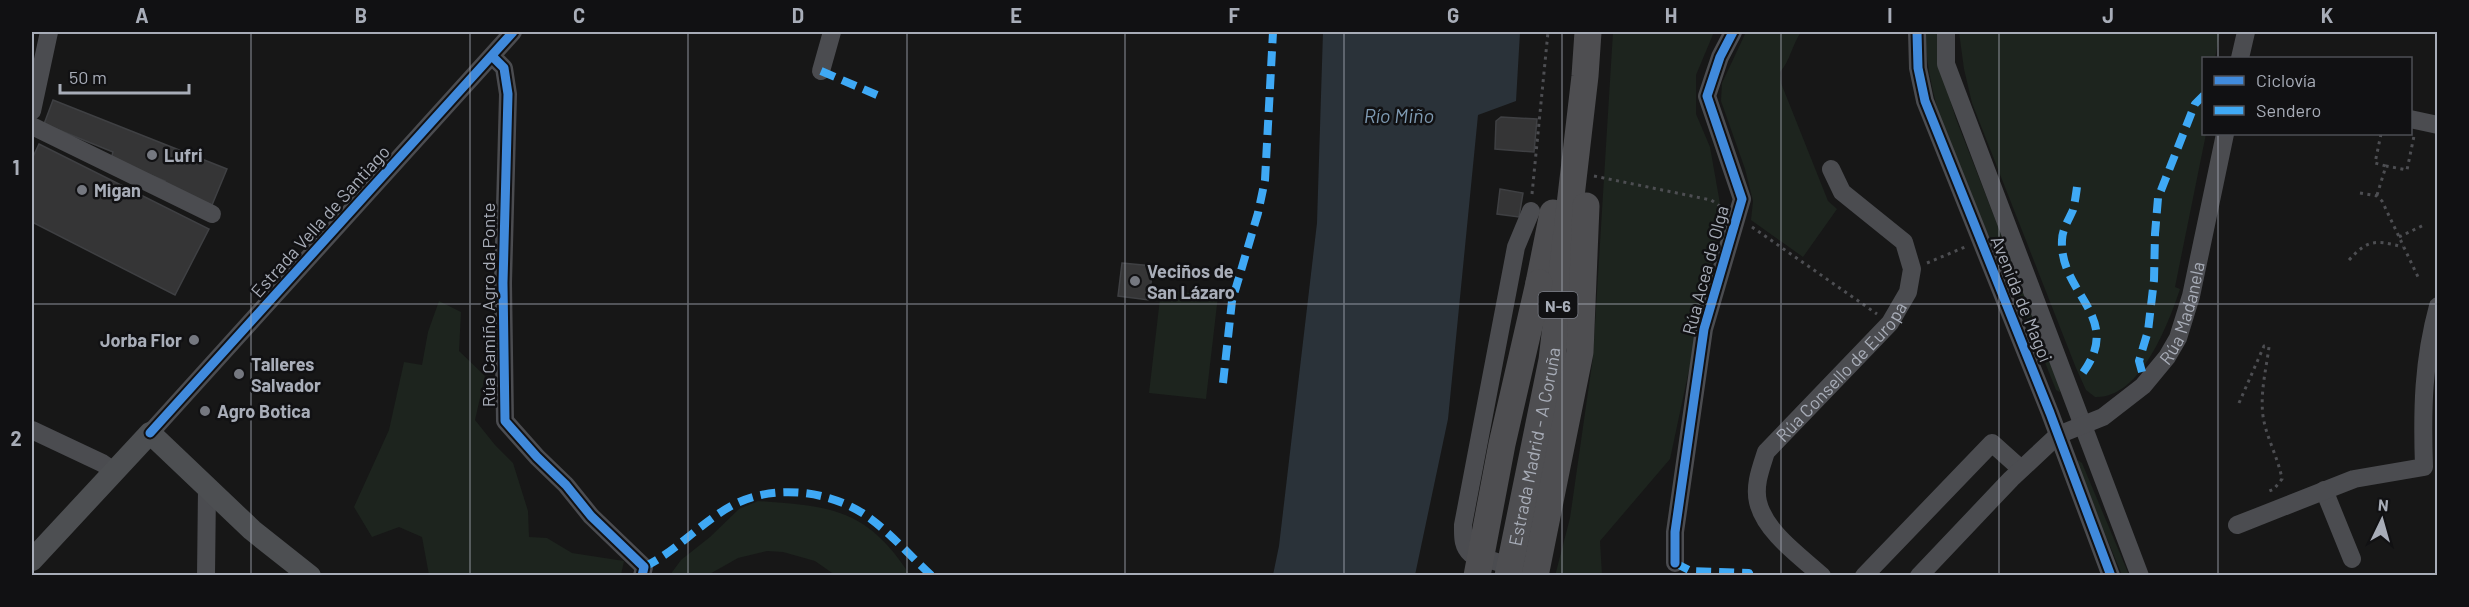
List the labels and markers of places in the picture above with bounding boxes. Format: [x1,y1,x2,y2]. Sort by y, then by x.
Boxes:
place label: Lufri [164,144,203,166]
marker: Lufri [145,148,159,162]
place label: Migan [94,179,141,201]
marker: Migan [75,183,89,197]
place label: Veciños de San Lázaro [1147,260,1235,303]
marker: Veciños de San Lázaro [1128,274,1142,288]
place label: Jorba Flor [100,329,182,351]
marker: Jorba Flor [187,333,201,347]
place label: Talleres Salvador [251,353,321,396]
marker: Talleres Salvador [232,367,246,381]
place label: Agro Botica [217,400,311,422]
marker: Agro Botica [198,404,212,418]

